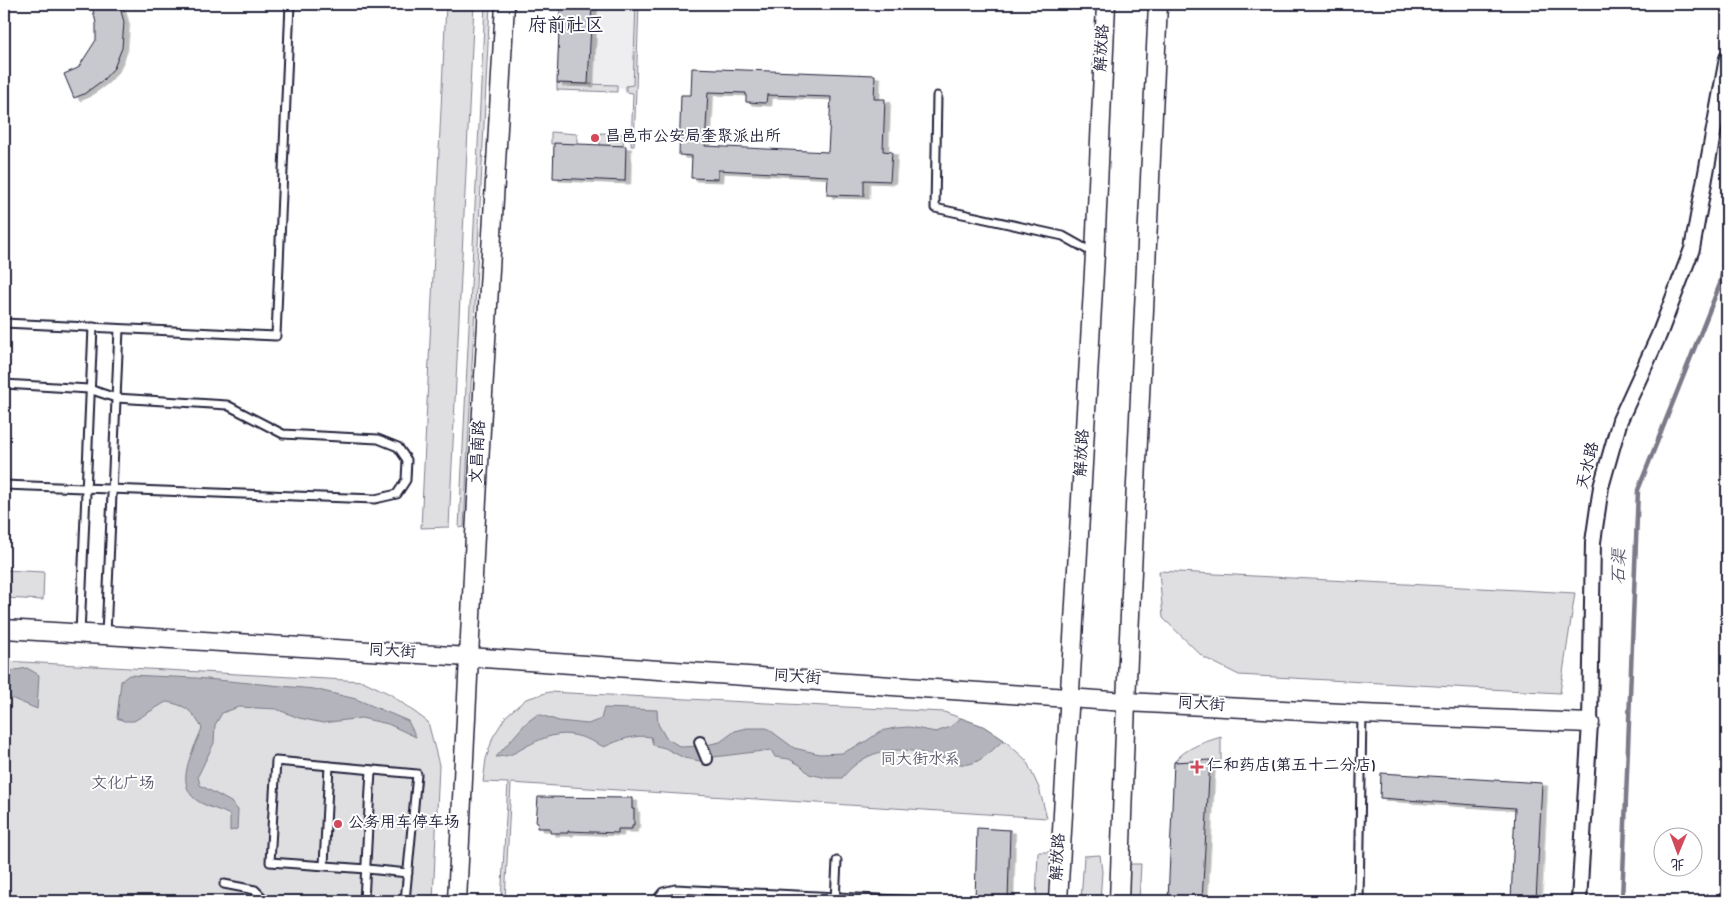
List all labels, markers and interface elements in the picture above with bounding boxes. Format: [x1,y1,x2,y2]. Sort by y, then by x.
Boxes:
district label: 府前社区 [528,15,604,39]
street label: 解放路 [1091,23,1115,72]
place label: 昌邑市公安局奎聚派出所 [605,127,781,148]
marker: 昌邑市公安局奎聚派出所 [589,132,601,144]
street label: 文昌南路 [467,419,491,484]
street label: 解放路 [1071,428,1095,477]
street label: 天水路 [1573,440,1605,492]
water label: 石渠 [1609,547,1632,585]
street label: 同大街 [368,641,417,664]
street label: 同大街 [772,667,822,690]
street label: 同大街 [1177,694,1226,717]
park label: 同大街水系 [880,750,960,771]
place label: 仁和药店(第五十二分店) [1207,756,1376,777]
marker: 仁和药店(第五十二分店) [1191,761,1203,773]
park label: 文化广场 [91,774,155,795]
place label: 公务用车停车场 [348,813,460,834]
marker: 公务用车停车场 [332,818,344,830]
north arrow [1654,828,1704,878]
street label: 解放路 [1047,832,1071,881]
text: 北 [1671,854,1685,871]

